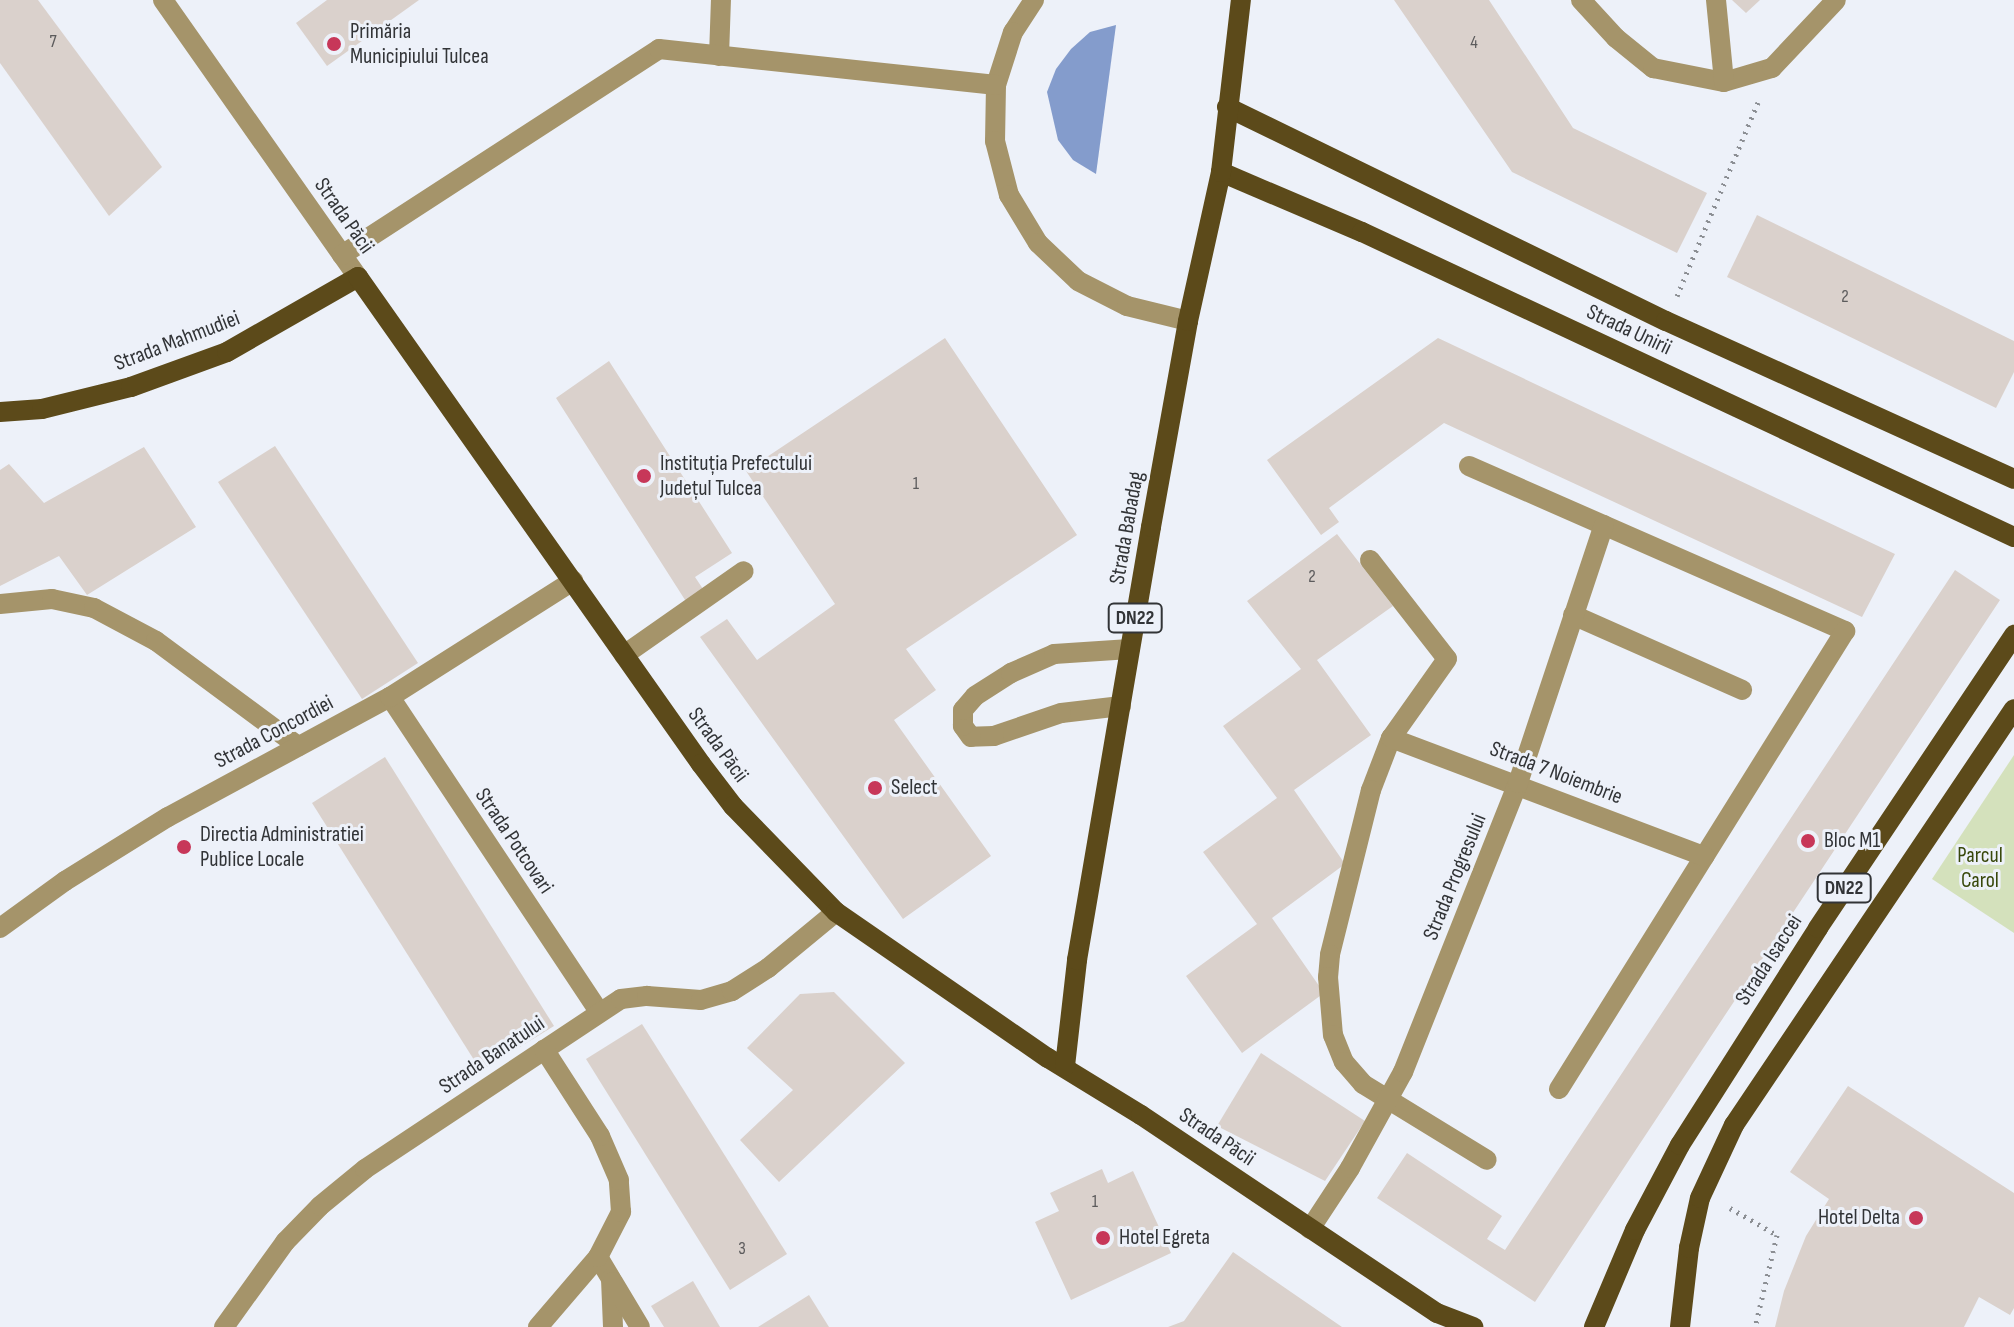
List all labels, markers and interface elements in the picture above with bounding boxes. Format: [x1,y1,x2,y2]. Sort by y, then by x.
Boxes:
place label: Primăria Municipiului Tulcea [350,18,489,70]
house number: 7 [49,31,57,53]
house number: 4 [1470,32,1478,54]
marker: Primăria Municipiului Tulcea [325,35,343,53]
street label: Strada Păcii [308,173,380,259]
house number: 2 [1841,286,1849,308]
street label: Strada Unirii [1582,299,1676,361]
street label: Strada Mahmudiei [111,305,243,377]
place label: Instituția Prefectului Județul Tulcea [660,450,812,502]
marker: Instituția Prefectului Județul Tulcea [635,467,653,485]
street label: Strada Babadag [1104,470,1150,586]
house number: 1 [913,473,919,495]
house number: 2 [1308,566,1316,588]
road number: DN22 [1107,602,1163,634]
street label: Strada Concordiei [210,690,338,774]
street label: Strada Păcii [682,702,754,788]
street label: Strada 7 Noiembrie [1486,736,1626,810]
place label: Select [891,775,938,801]
marker: Select [866,779,884,797]
street label: Strada Potcovari [469,783,559,899]
street label: Strada Progresului [1418,810,1492,944]
place label: Directia Administratiei Publice Locale [200,821,364,872]
place label: Bloc M1 [1824,828,1880,854]
marker: Bloc M1 [1799,832,1817,850]
marker: Directia Administratiei Publice Locale [175,838,193,856]
park label: Parcul Carol [1957,842,2003,894]
road number: DN22 [1816,872,1872,904]
street label: Strada Isaccei [1730,910,1808,1010]
street label: Strada Banatului [434,1010,550,1100]
street label: Strada Păcii [1174,1102,1260,1172]
house number: 1 [1092,1191,1098,1213]
place label: Hotel Delta [1818,1205,1900,1231]
marker: Hotel Delta [1907,1209,1925,1227]
place label: Hotel Egreta [1119,1225,1210,1251]
marker: Hotel Egreta [1094,1229,1112,1247]
house number: 3 [738,1238,746,1260]

